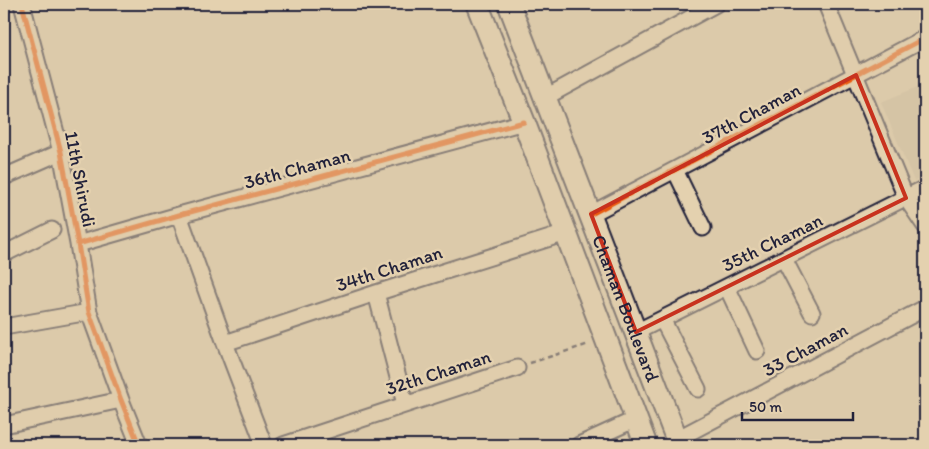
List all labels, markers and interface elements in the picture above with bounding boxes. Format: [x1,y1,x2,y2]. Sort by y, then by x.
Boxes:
street label: 37th Chaman [698,78,805,149]
street label: 11th Shirudi [60,129,101,229]
street label: 36th Chaman [241,143,353,194]
street label: 35th Chaman [718,208,826,277]
street label: Chaman Boulevard [587,232,665,386]
street label: 34th Chaman [333,240,445,297]
street label: 33 Chaman [759,317,852,381]
street label: 32th Chaman [383,345,494,400]
scale bar [742,389,853,421]
text: 50 m [749,398,782,416]

